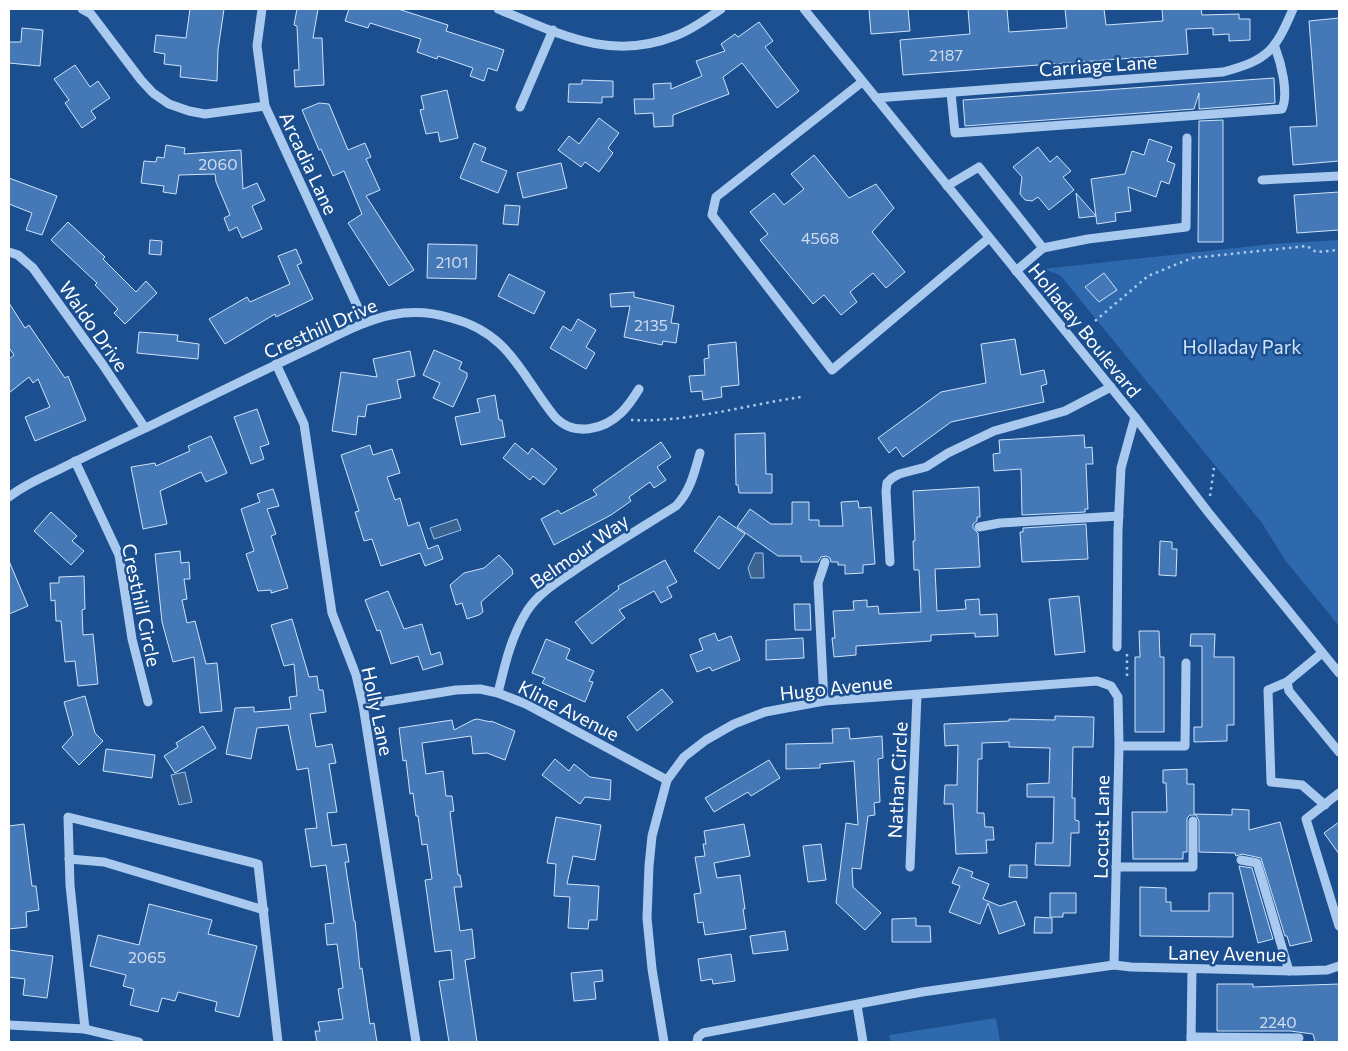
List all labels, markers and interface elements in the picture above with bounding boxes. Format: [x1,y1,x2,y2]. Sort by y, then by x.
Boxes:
house number: 2187 [929,45,963,64]
street label: Carriage Lane [1038,49,1158,81]
street label: Arcadia Lane [275,108,343,218]
house number: 2060 [198,154,238,173]
house number: 4568 [801,228,839,247]
house number: 2101 [436,252,469,271]
street label: Holladay Boulevard [1024,258,1146,402]
street label: Waldo Drive [54,276,134,376]
street label: Cresthill Drive [260,293,380,363]
house number: 2135 [634,315,668,334]
park label: Holladay Park [1182,335,1302,358]
street label: Belmour Way [525,509,633,593]
street label: Cresthill Circle [118,541,166,669]
street label: Holly Lane [357,664,399,758]
street label: Hugo Avenue [778,670,894,704]
street label: Kline Avenue [515,675,623,745]
street label: Nathan Circle [882,721,912,839]
street label: Locust Lane [1089,775,1113,879]
street label: Laney Avenue [1168,940,1286,966]
house number: 2065 [128,947,166,966]
house number: 2240 [1259,1012,1297,1031]

